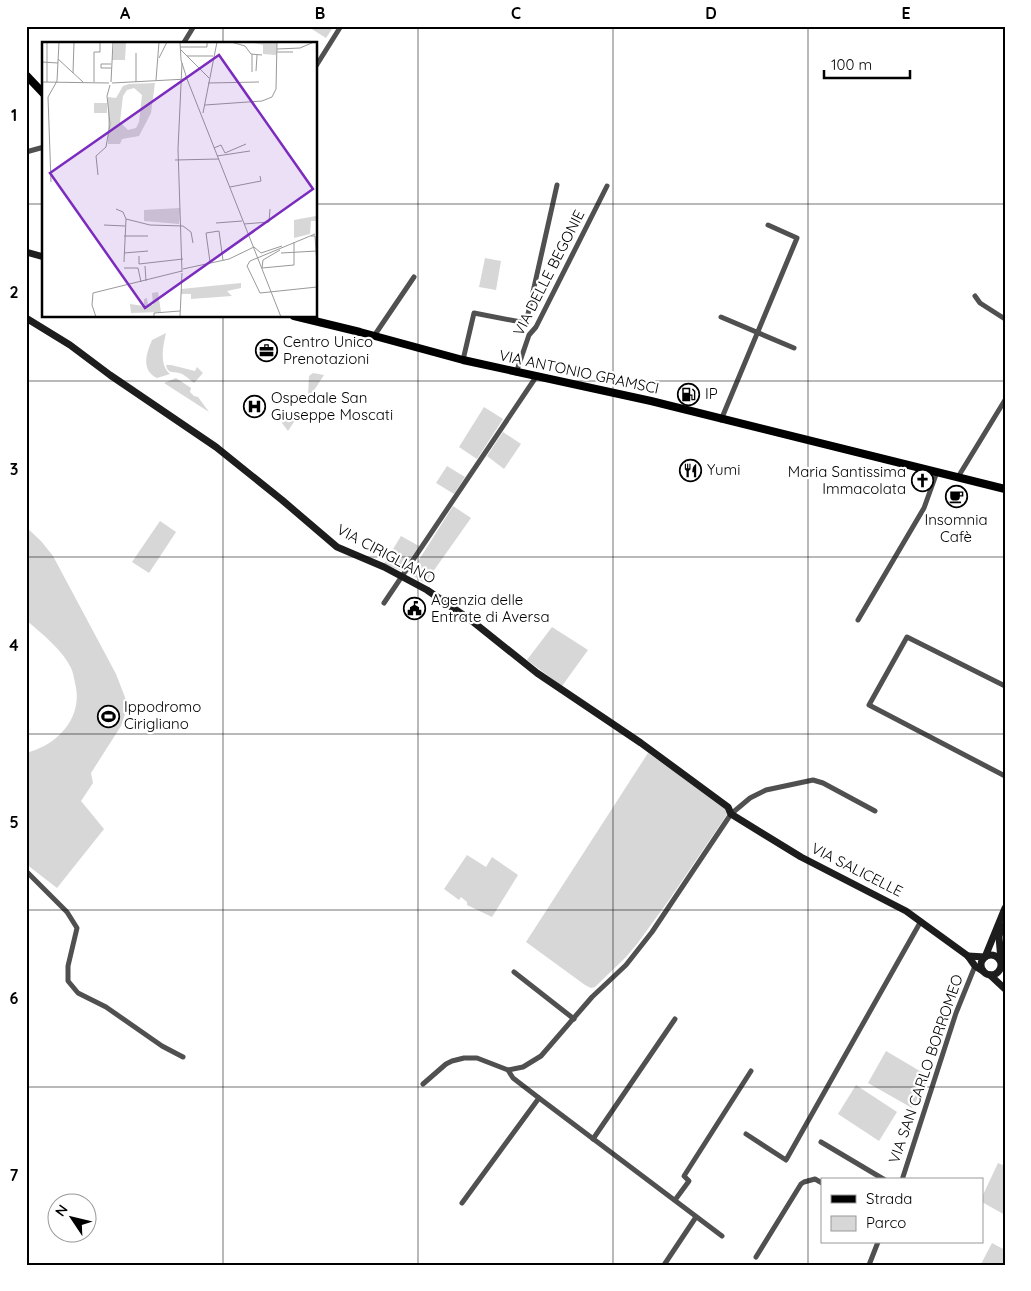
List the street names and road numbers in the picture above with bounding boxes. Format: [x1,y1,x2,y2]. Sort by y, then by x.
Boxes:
street label: VIA DELLE BEGONIE [509,207,589,339]
street label: VIA ANTONIO GRAMSCI [497,345,661,398]
street label: VIA CIRIGLIANO [334,520,439,588]
street label: VIA SALICELLE [808,838,906,901]
street label: VIA SAN CARLO BORROMEO [884,972,967,1166]

